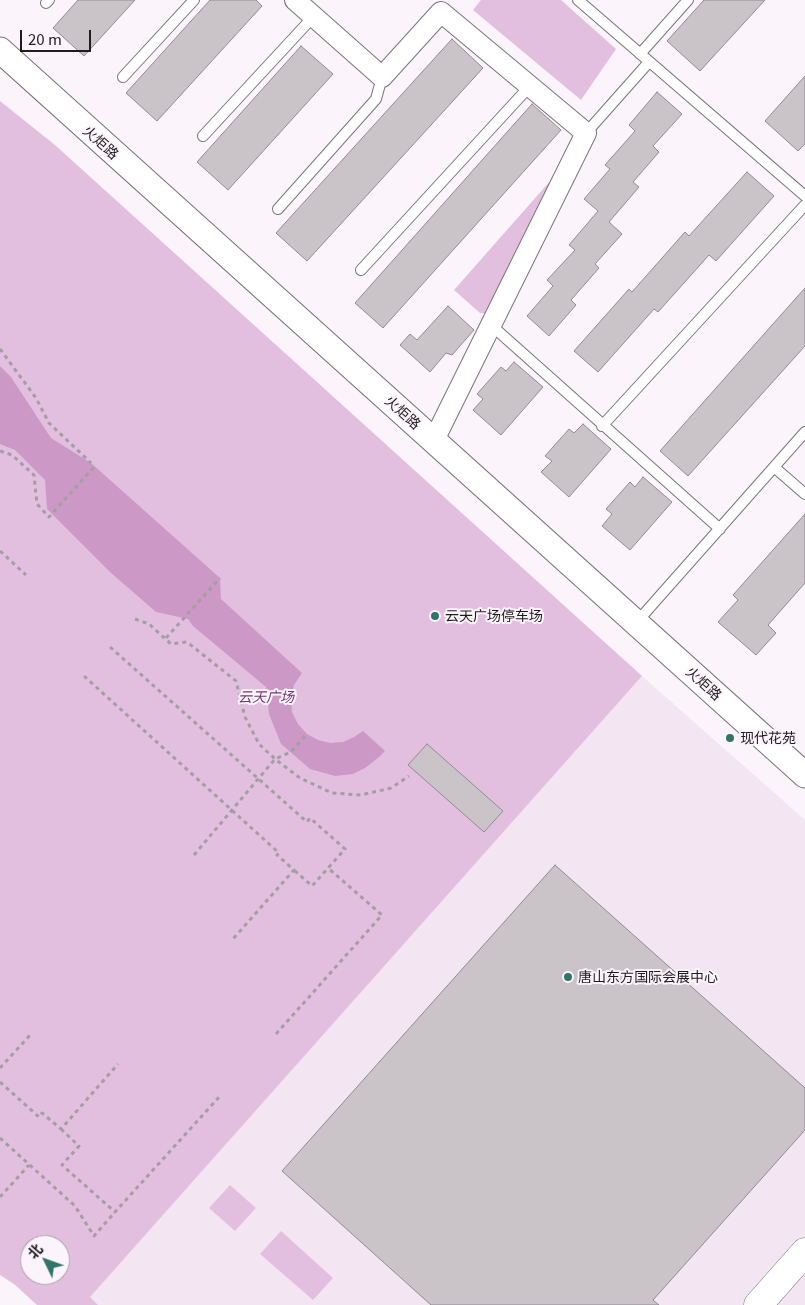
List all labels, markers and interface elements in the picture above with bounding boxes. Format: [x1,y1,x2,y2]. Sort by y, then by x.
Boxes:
scale bar [22,20,94,52]
text: 20 m [28,28,62,49]
street label: 火炬路 [80,122,122,162]
street label: 火炬路 [382,392,424,432]
place label: 云天广场停车场 [445,608,543,624]
marker: 云天广场停车场 [429,610,441,622]
street label: 火炬路 [683,663,725,703]
park label: 云天广场 [238,689,294,705]
place label: 现代花苑 [740,730,796,746]
marker: 现代花苑 [724,732,736,744]
place label: 唐山东方国际会展中心 [578,969,718,985]
marker: 唐山东方国际会展中心 [562,971,574,983]
north arrow [20,1235,70,1285]
text: 北 [22,1239,47,1263]

